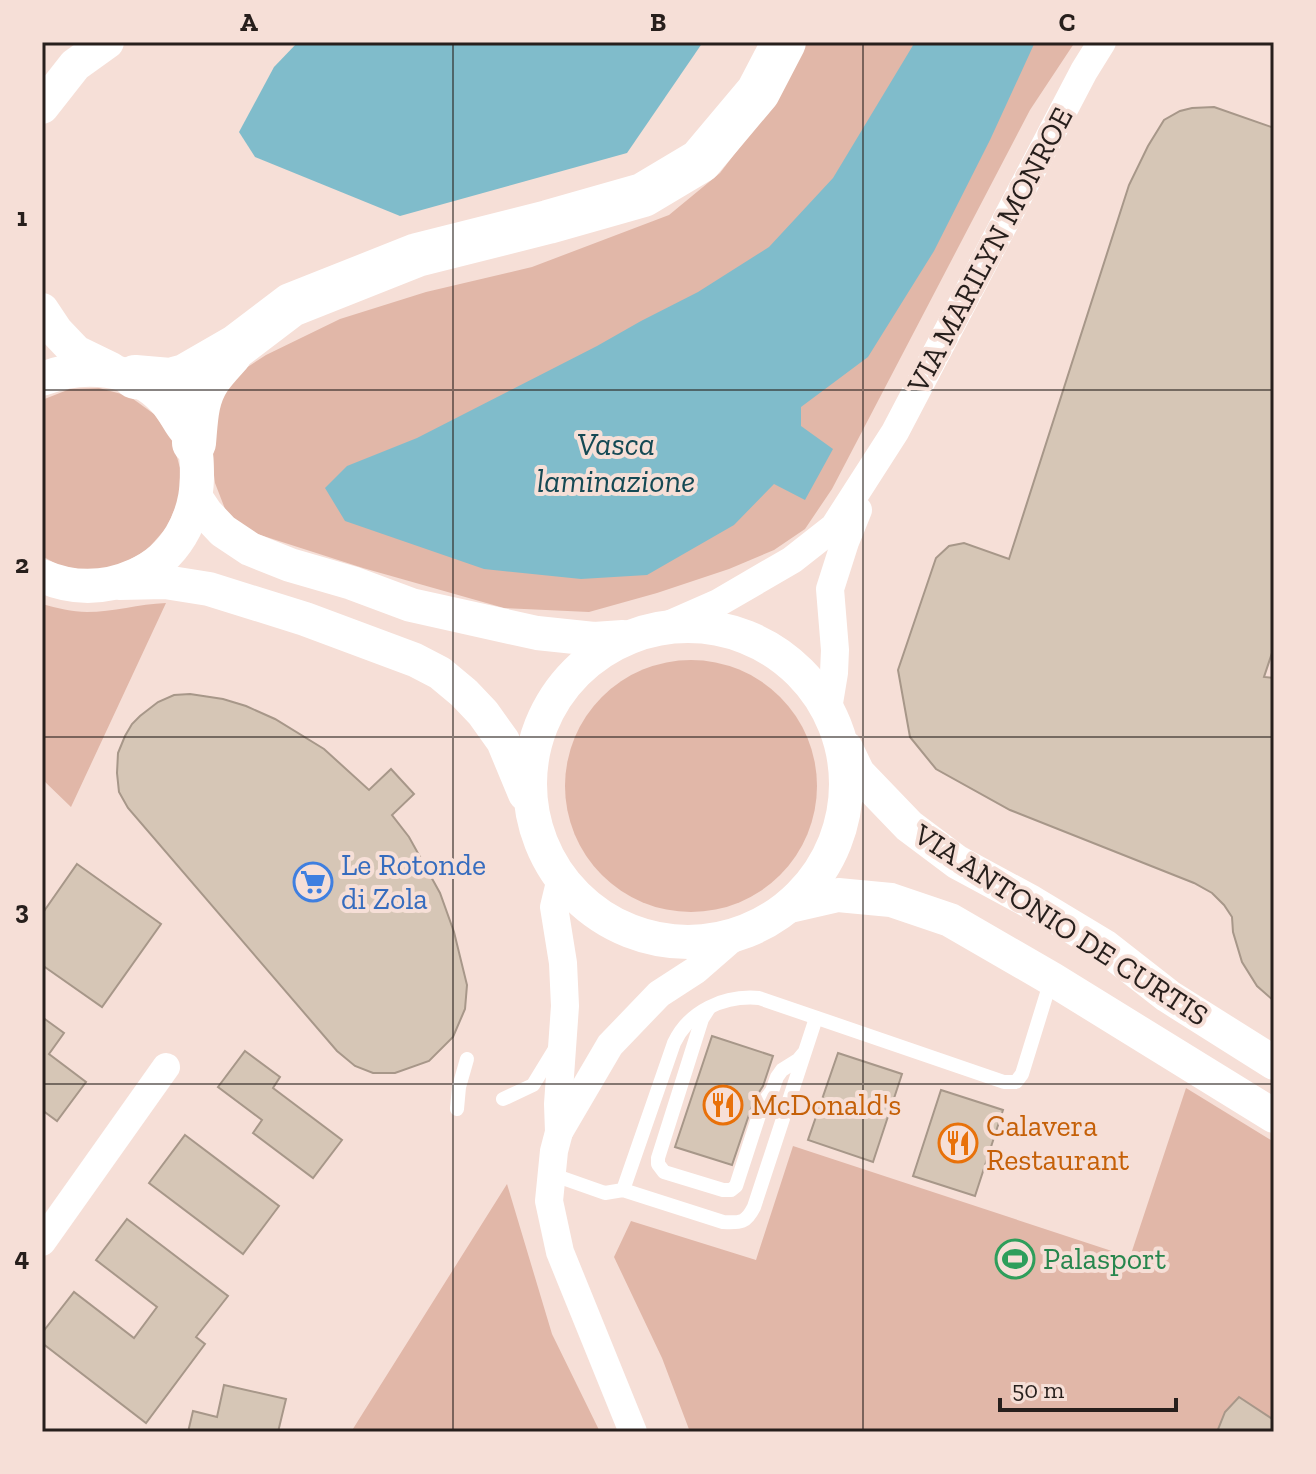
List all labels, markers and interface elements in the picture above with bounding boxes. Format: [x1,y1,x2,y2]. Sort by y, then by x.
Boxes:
text: A [240,6,258,38]
text: B [650,6,666,38]
text: C [1059,6,1075,38]
street label: VIA MARILYN MONROE [899,101,1080,400]
text: 1 [17,201,28,233]
water label: Vasca laminazione [537,425,695,500]
text: 2 [15,548,29,580]
street label: VIA ANTONIO DE CURTIS [906,816,1215,1034]
place label: Le Rotonde di Zola [341,847,486,917]
supermarket icon: Le Rotonde di Zola [292,861,334,903]
text: 3 [15,894,29,926]
restaurant icon: McDonald's [702,1084,744,1126]
place label: McDonald's [751,1087,902,1123]
place label: Calavera Restaurant [986,1108,1129,1178]
restaurant icon: Calavera Restaurant [937,1122,979,1164]
sports icon: Palasport [994,1238,1036,1280]
text: 4 [15,1241,30,1273]
place label: Palasport [1043,1241,1166,1277]
scale bar [1000,1362,1176,1412]
text: 50 m [1012,1375,1065,1404]

